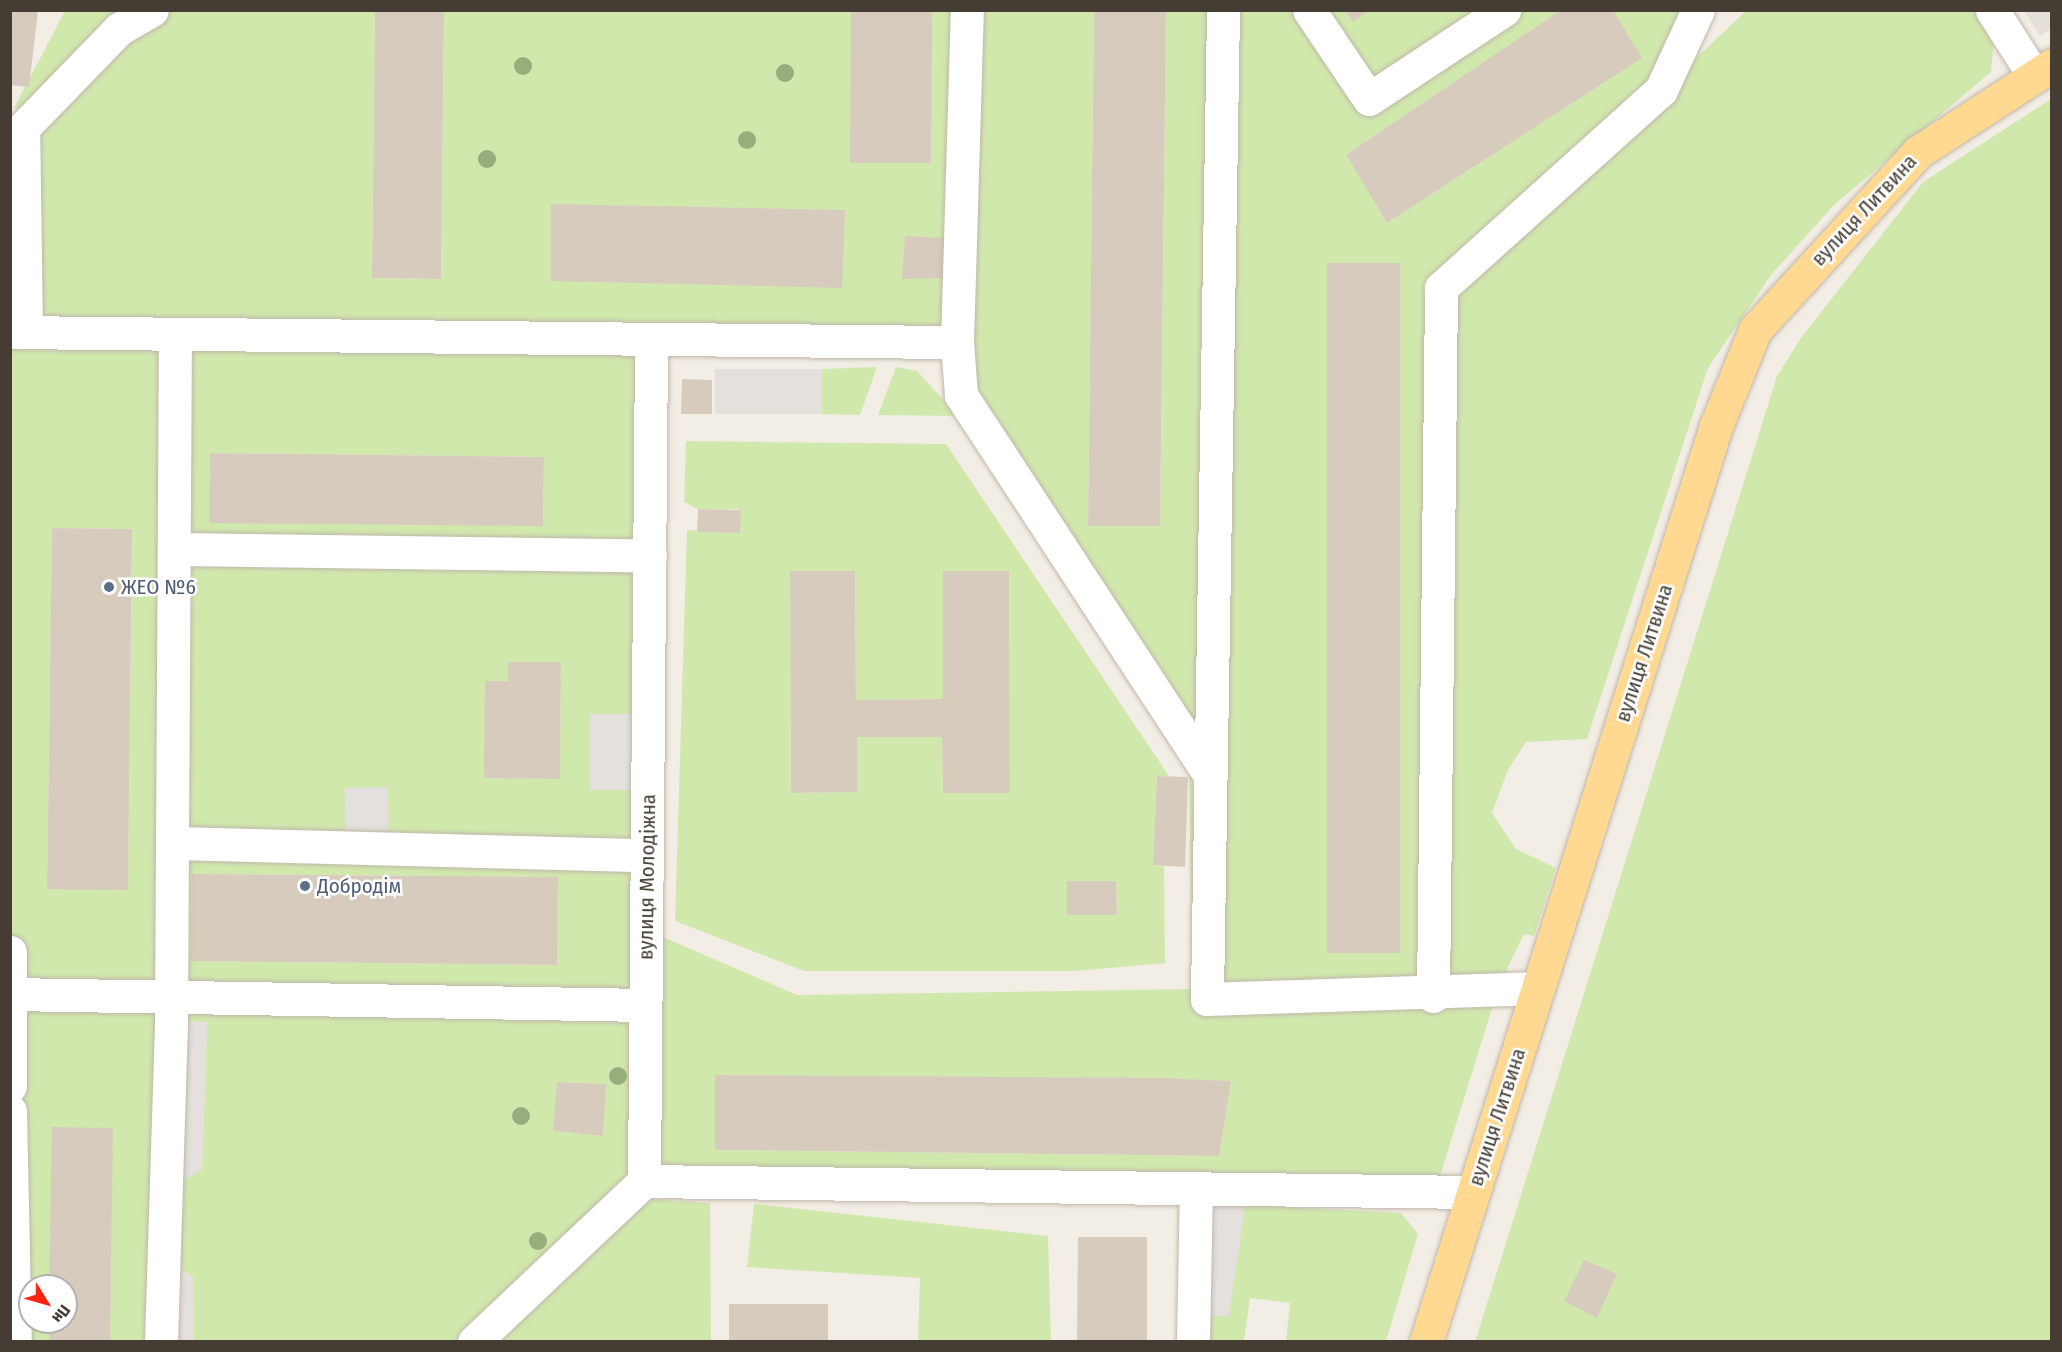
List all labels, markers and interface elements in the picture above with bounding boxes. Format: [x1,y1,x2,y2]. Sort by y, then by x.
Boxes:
street label: вулиця Литвина [1806,149,1922,271]
place label: ЖЕО №6 [121,574,196,600]
marker: ЖЕО №6 [102,580,116,594]
street label: вулиця Литвина [1610,581,1678,725]
street label: вулиця Молодіжна [633,794,661,960]
place label: Добродім [317,873,401,899]
marker: Добродім [298,879,312,893]
street label: вулиця Литвина [1463,1045,1531,1189]
north arrow [18,1274,78,1334]
text: Пн [48,1301,74,1327]

